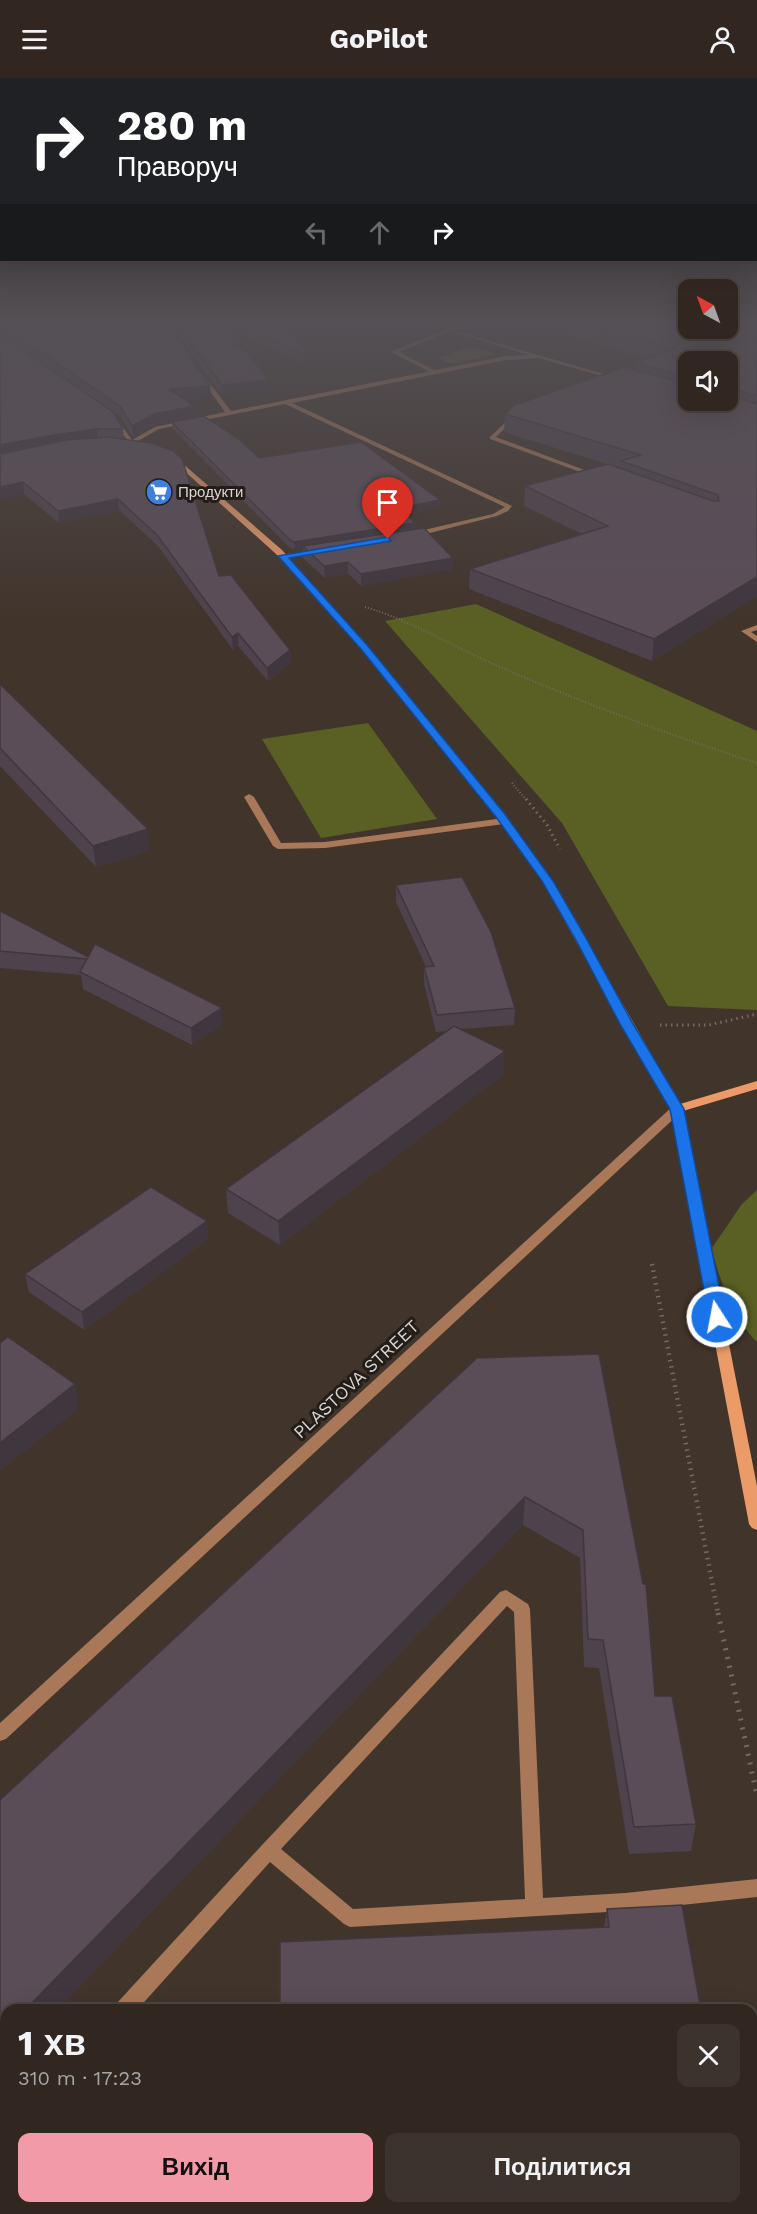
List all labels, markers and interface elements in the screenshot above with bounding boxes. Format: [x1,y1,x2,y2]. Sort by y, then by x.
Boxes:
icon: menu [18,23,51,56]
text: GoPilot [329,23,428,55]
icon: person [706,23,739,56]
text: 280 m [117,101,247,150]
icon: right [18,102,96,180]
text: Праворуч [117,151,238,183]
icon: left [300,216,333,249]
icon: ahead [363,216,396,249]
icon: right [426,216,459,249]
north arrow [678,279,738,339]
map controls [678,279,738,411]
button: sound [678,351,738,411]
supermarket icon: Продукти [144,477,174,507]
pin [362,477,413,539]
place label: Продукти [178,483,243,501]
icon: arrive [371,486,404,519]
position arrow [685,1285,749,1349]
street label: PLASTOVA STREET [289,1315,423,1443]
text: 1 хв [18,2022,86,2064]
button: close [677,2024,740,2087]
text: 310 m · 17:23 [18,2066,142,2090]
button: Вихід [18,2133,373,2202]
button: Поділитися [385,2133,740,2202]

